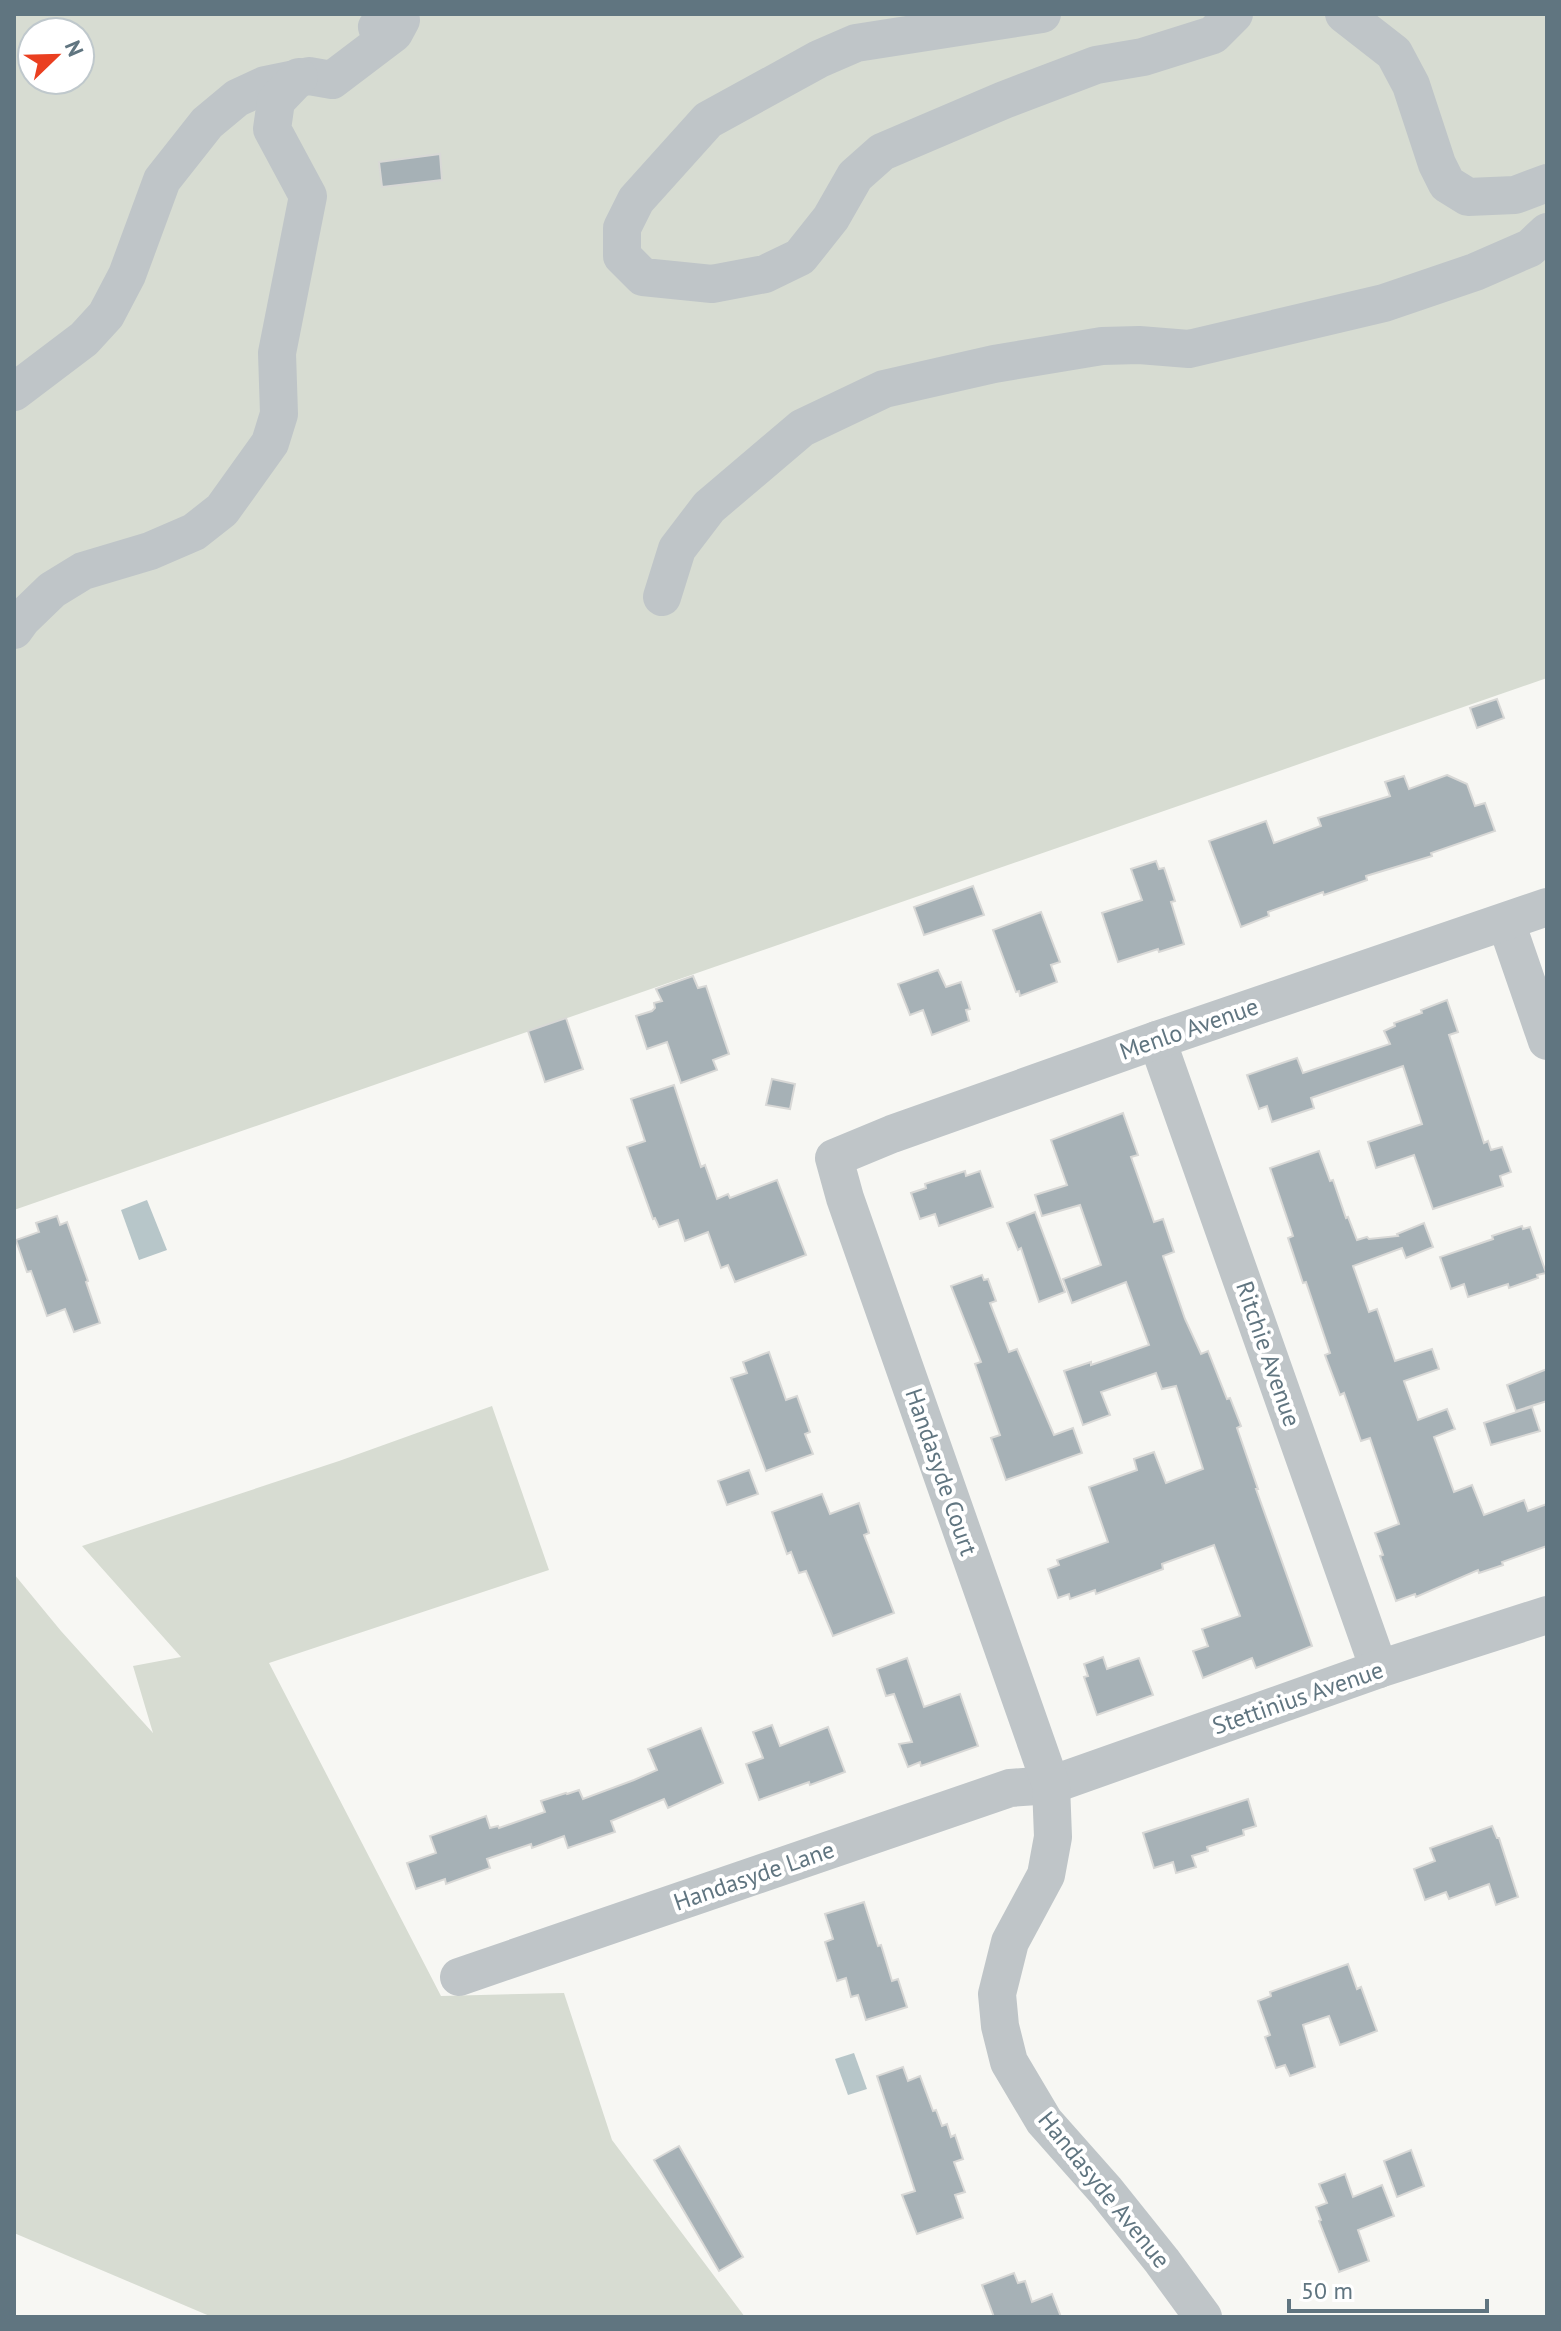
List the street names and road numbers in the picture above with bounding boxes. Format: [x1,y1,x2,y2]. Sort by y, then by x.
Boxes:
street label: Menlo Avenue [1115,990,1262,1067]
street label: Ritchie Avenue [1229,1277,1308,1431]
street label: Handasyde Court [898,1384,985,1559]
street label: Stettinius Avenue [1208,1654,1387,1741]
street label: Handasyde Lane [669,1834,838,1918]
street label: Handasyde Avenue [1032,2105,1177,2274]

